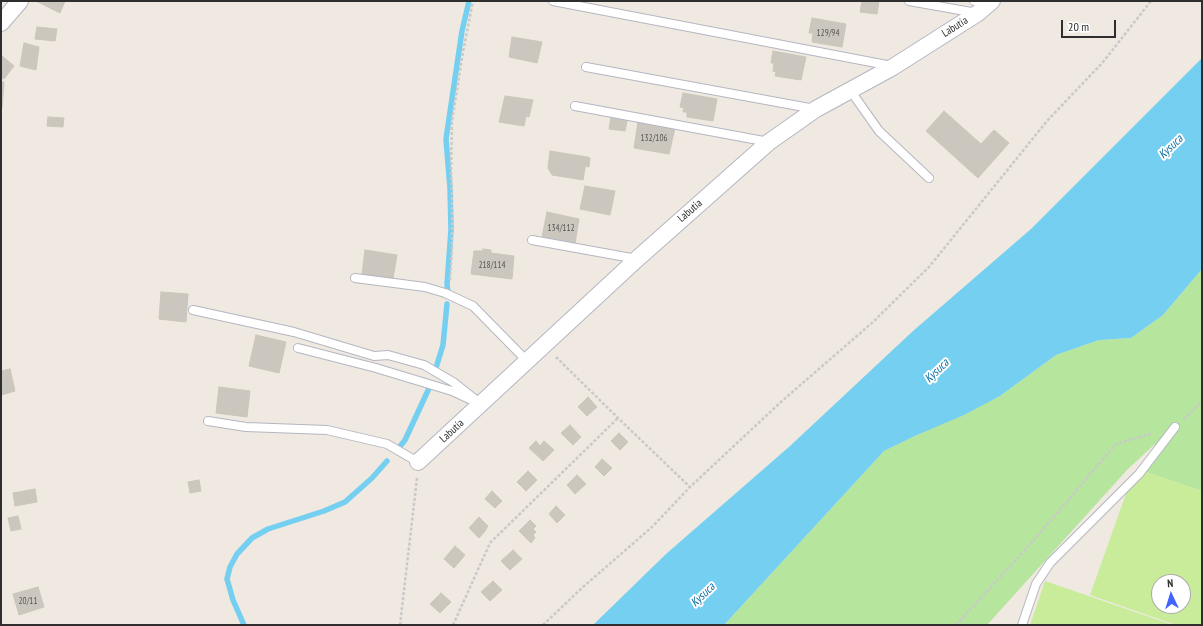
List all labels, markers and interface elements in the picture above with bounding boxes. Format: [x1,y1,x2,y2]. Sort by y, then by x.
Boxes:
scale bar [1063,12,1118,38]
street label: Labutia [940,14,970,40]
text: 20 m [1068,19,1089,34]
house number: 129/94 [817,28,839,38]
water label: Kysuca [1156,132,1186,162]
house number: 132/106 [641,133,667,143]
street label: Labutia [675,197,705,225]
house number: 134/112 [548,223,574,233]
house number: 218/114 [479,260,505,270]
water label: Kysuca [922,356,952,386]
street label: Labutia [437,417,467,445]
north arrow [1151,574,1191,614]
text: N [1167,576,1174,590]
water label: Kysuca [688,580,718,610]
house number: 20/11 [19,596,37,606]

